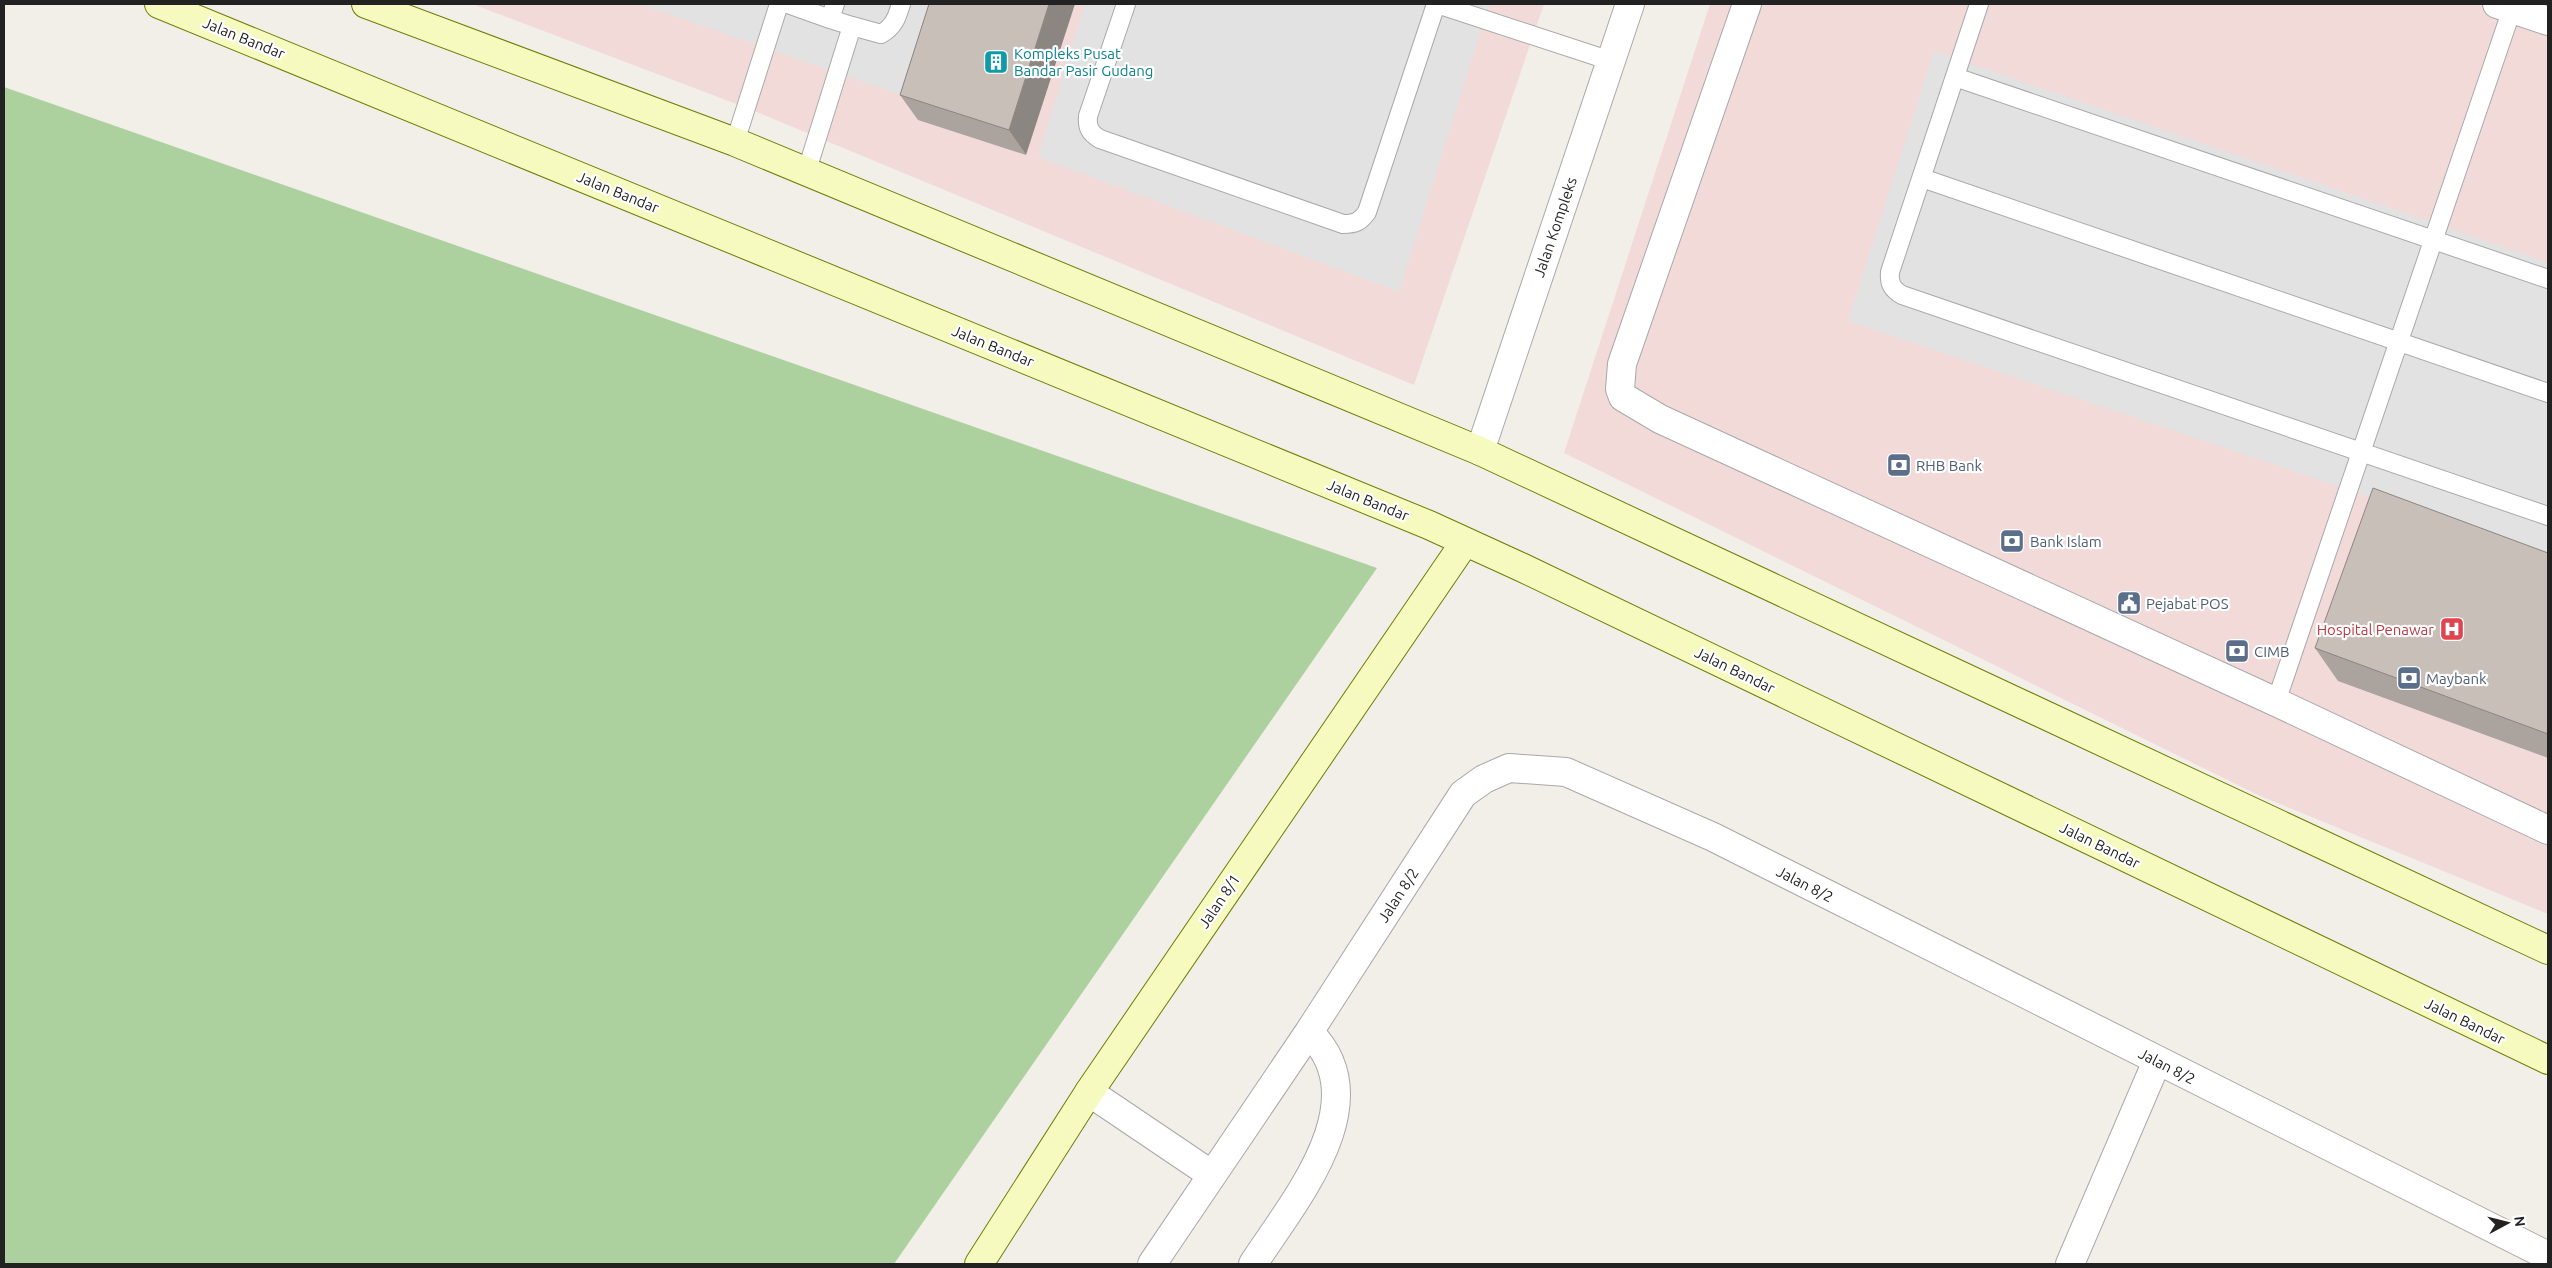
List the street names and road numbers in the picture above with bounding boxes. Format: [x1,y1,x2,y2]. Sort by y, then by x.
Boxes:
street label: Jalan Bandar [201,14,288,62]
street label: Jalan Bandar [575,168,662,216]
street label: Jalan Kompleks [1530,175,1580,279]
street label: Jalan Bandar [950,322,1037,370]
street label: Jalan Bandar [1325,476,1412,524]
street label: Jalan Bandar [1692,643,1778,697]
street label: Jalan Bandar [2057,818,2143,872]
street label: Jalan 8/2 [1774,863,1836,905]
street label: Jalan 8/2 [1374,865,1422,925]
street label: Jalan 8/1 [1195,871,1243,931]
street label: Jalan Bandar [2422,994,2508,1048]
street label: Jalan 8/2 [2136,1045,2198,1087]

